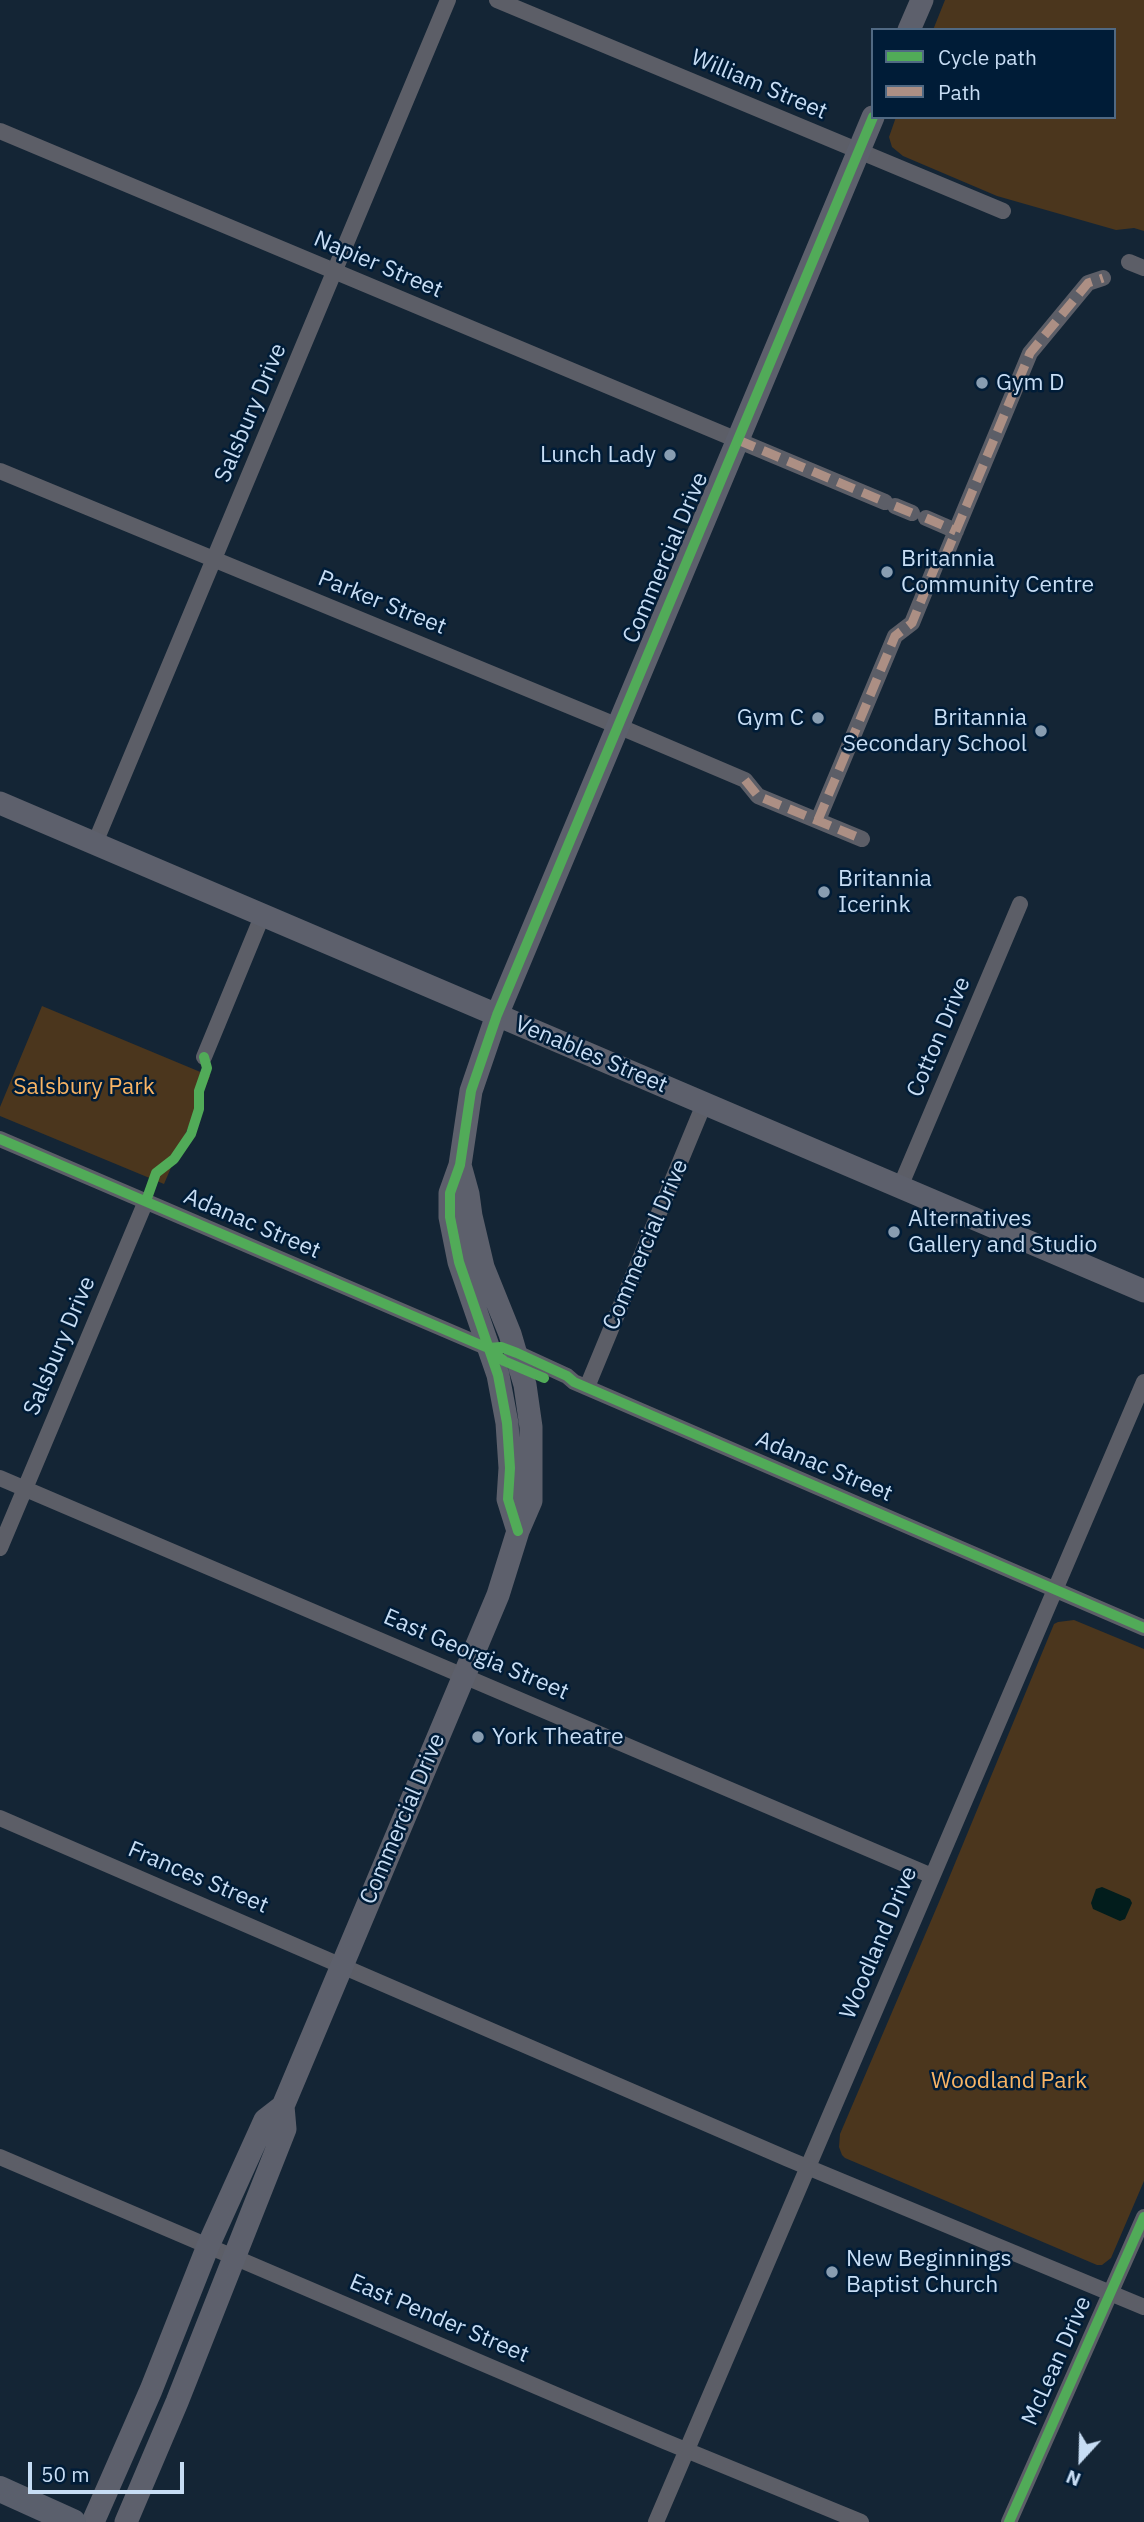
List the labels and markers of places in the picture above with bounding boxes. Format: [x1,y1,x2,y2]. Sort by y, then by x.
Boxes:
place label: Gym D [996,369,1064,397]
marker: Gym D [974,375,990,391]
place label: Lunch Lady [540,441,656,469]
marker: Lunch Lady [662,447,678,463]
place label: Britannia Community Centre [901,545,1094,599]
marker: Britannia Community Centre [879,564,895,580]
place label: Gym C [737,704,804,732]
place label: Britannia Secondary School [842,704,1027,758]
marker: Gym C [810,710,826,726]
marker: Britannia Secondary School [1033,723,1049,739]
place label: Britannia Icerink [838,865,932,919]
marker: Britannia Icerink [816,884,832,900]
place label: Alternatives Gallery and Studio [908,1205,1097,1259]
marker: Alternatives Gallery and Studio [886,1224,902,1240]
place label: York Theatre [492,1723,624,1751]
marker: York Theatre [470,1729,486,1745]
place label: New Beginnings Baptist Church [846,2245,1012,2299]
marker: New Beginnings Baptist Church [824,2264,840,2280]

